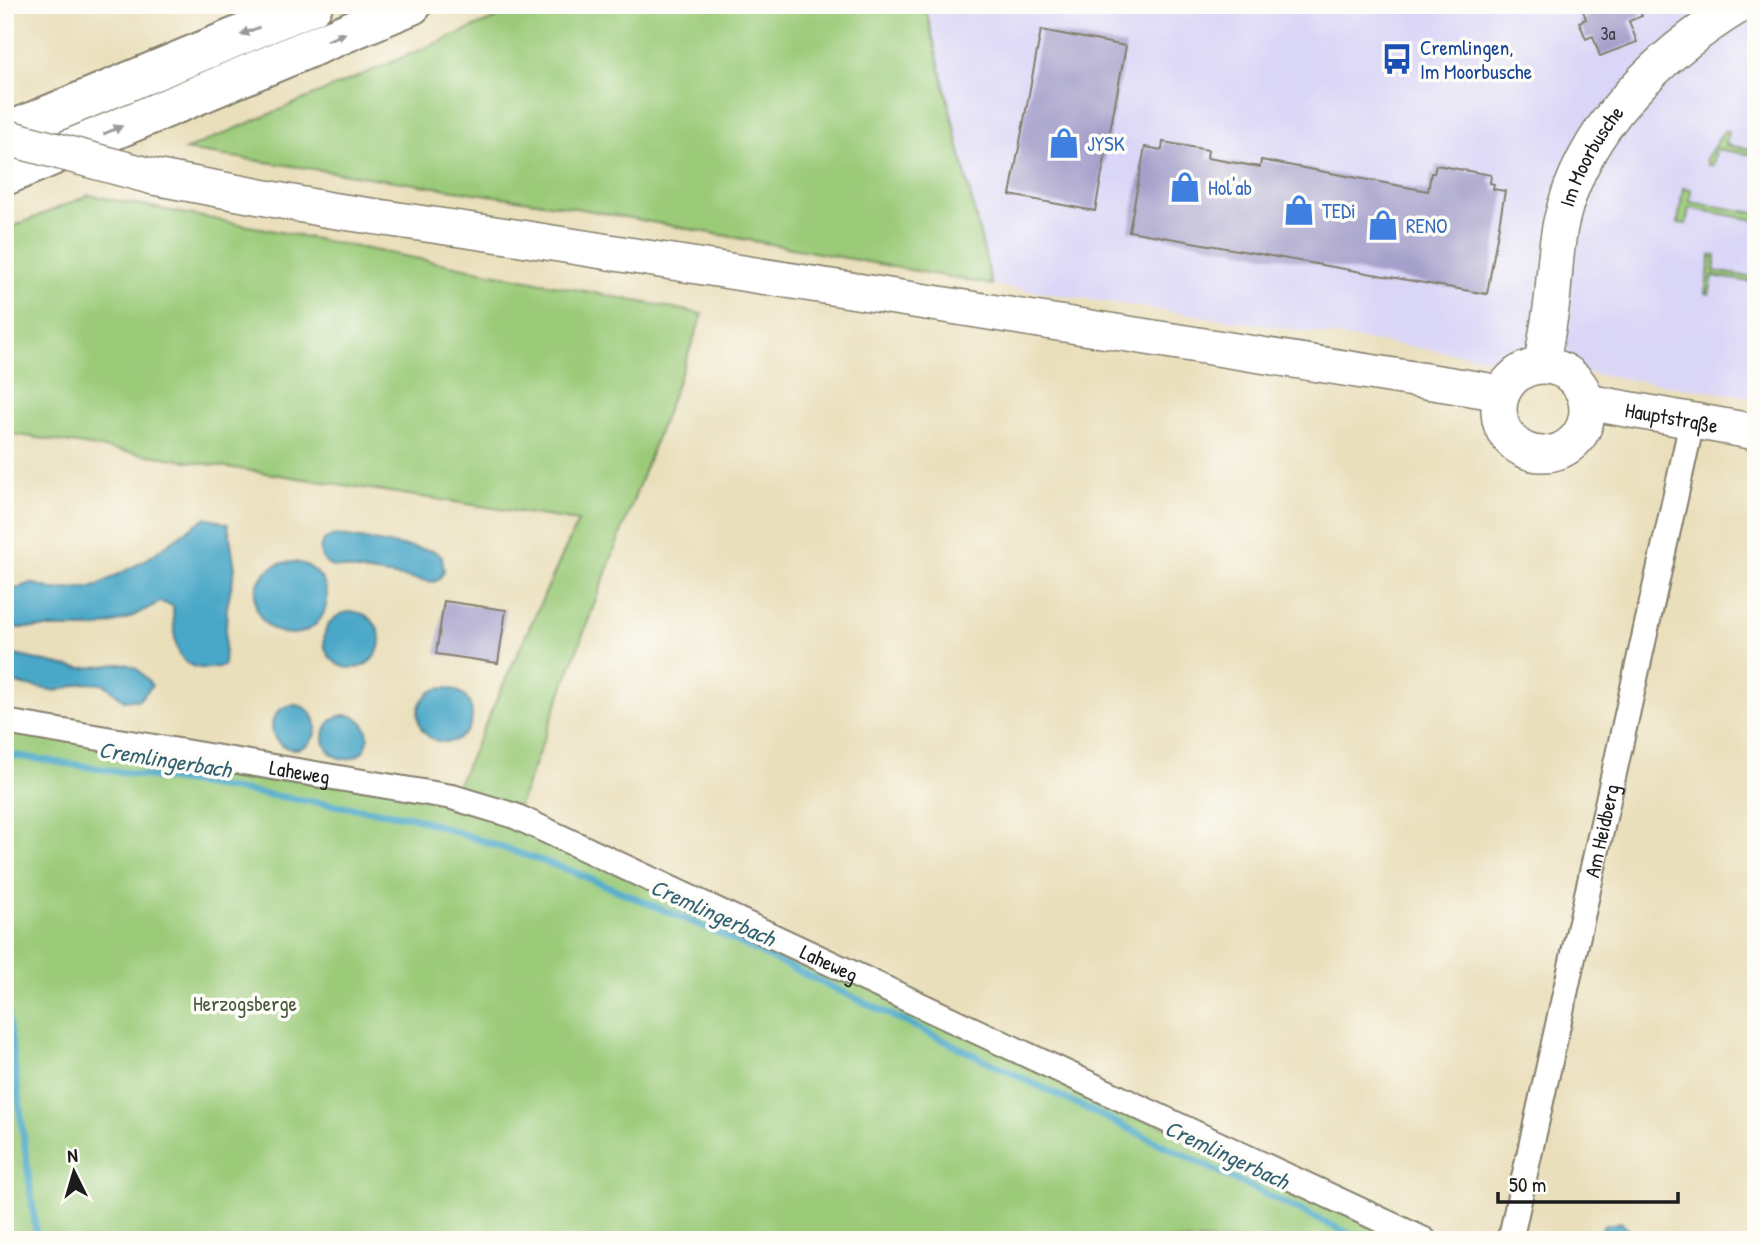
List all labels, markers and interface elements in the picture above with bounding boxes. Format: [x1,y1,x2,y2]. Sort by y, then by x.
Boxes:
house number: 3a [1600,21,1616,46]
one-way arrow [239,26,260,37]
one-way arrow [326,31,347,42]
place label: Cremlingen, Im Moorbusche [1420,33,1532,86]
bus stop icon: Cremlingen, Im Moorbusche [1380,42,1414,76]
street label: Im Moorbusche [1551,99,1630,210]
one-way arrow [103,124,123,136]
shop icon: JYSK [1047,126,1081,160]
place label: JYSK [1087,129,1125,158]
shop icon: Hol'ab [1168,170,1202,204]
place label: Hol'ab [1208,173,1252,202]
shop icon: TEDi [1282,193,1316,227]
place label: TEDi [1322,196,1356,225]
shop icon: RENO [1366,208,1400,242]
place label: RENO [1406,211,1448,240]
street label: Hauptstraße [1623,395,1720,440]
water label: Cremlingerbach [97,733,235,786]
street label: Laheweg [268,752,332,791]
street label: Am Heidberg [1577,781,1626,880]
water label: Cremlingerbach [645,871,781,955]
street label: Laheweg [796,937,863,989]
park label: Herzogsberge [193,989,297,1018]
water label: Cremlingerbach [1160,1112,1295,1198]
north arrow [38,1136,108,1206]
text: N [66,1142,79,1168]
scale bar [1498,1161,1679,1205]
text: 50 m [1509,1170,1546,1199]

